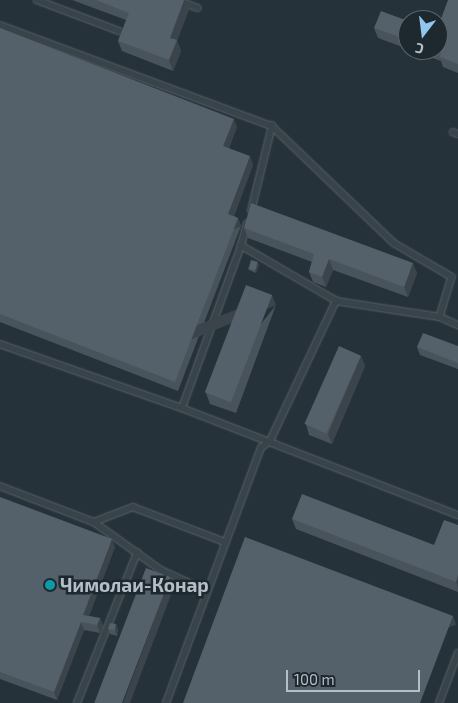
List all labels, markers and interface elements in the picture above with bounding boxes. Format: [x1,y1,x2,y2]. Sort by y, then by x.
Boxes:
north arrow [398,10,448,60]
text: С [413,40,425,58]
place label: Чимолаи-Конар [60,574,209,596]
marker: Чимолаи-Конар [44,579,56,591]
scale bar [288,660,422,692]
text: 100 m [294,670,335,688]

